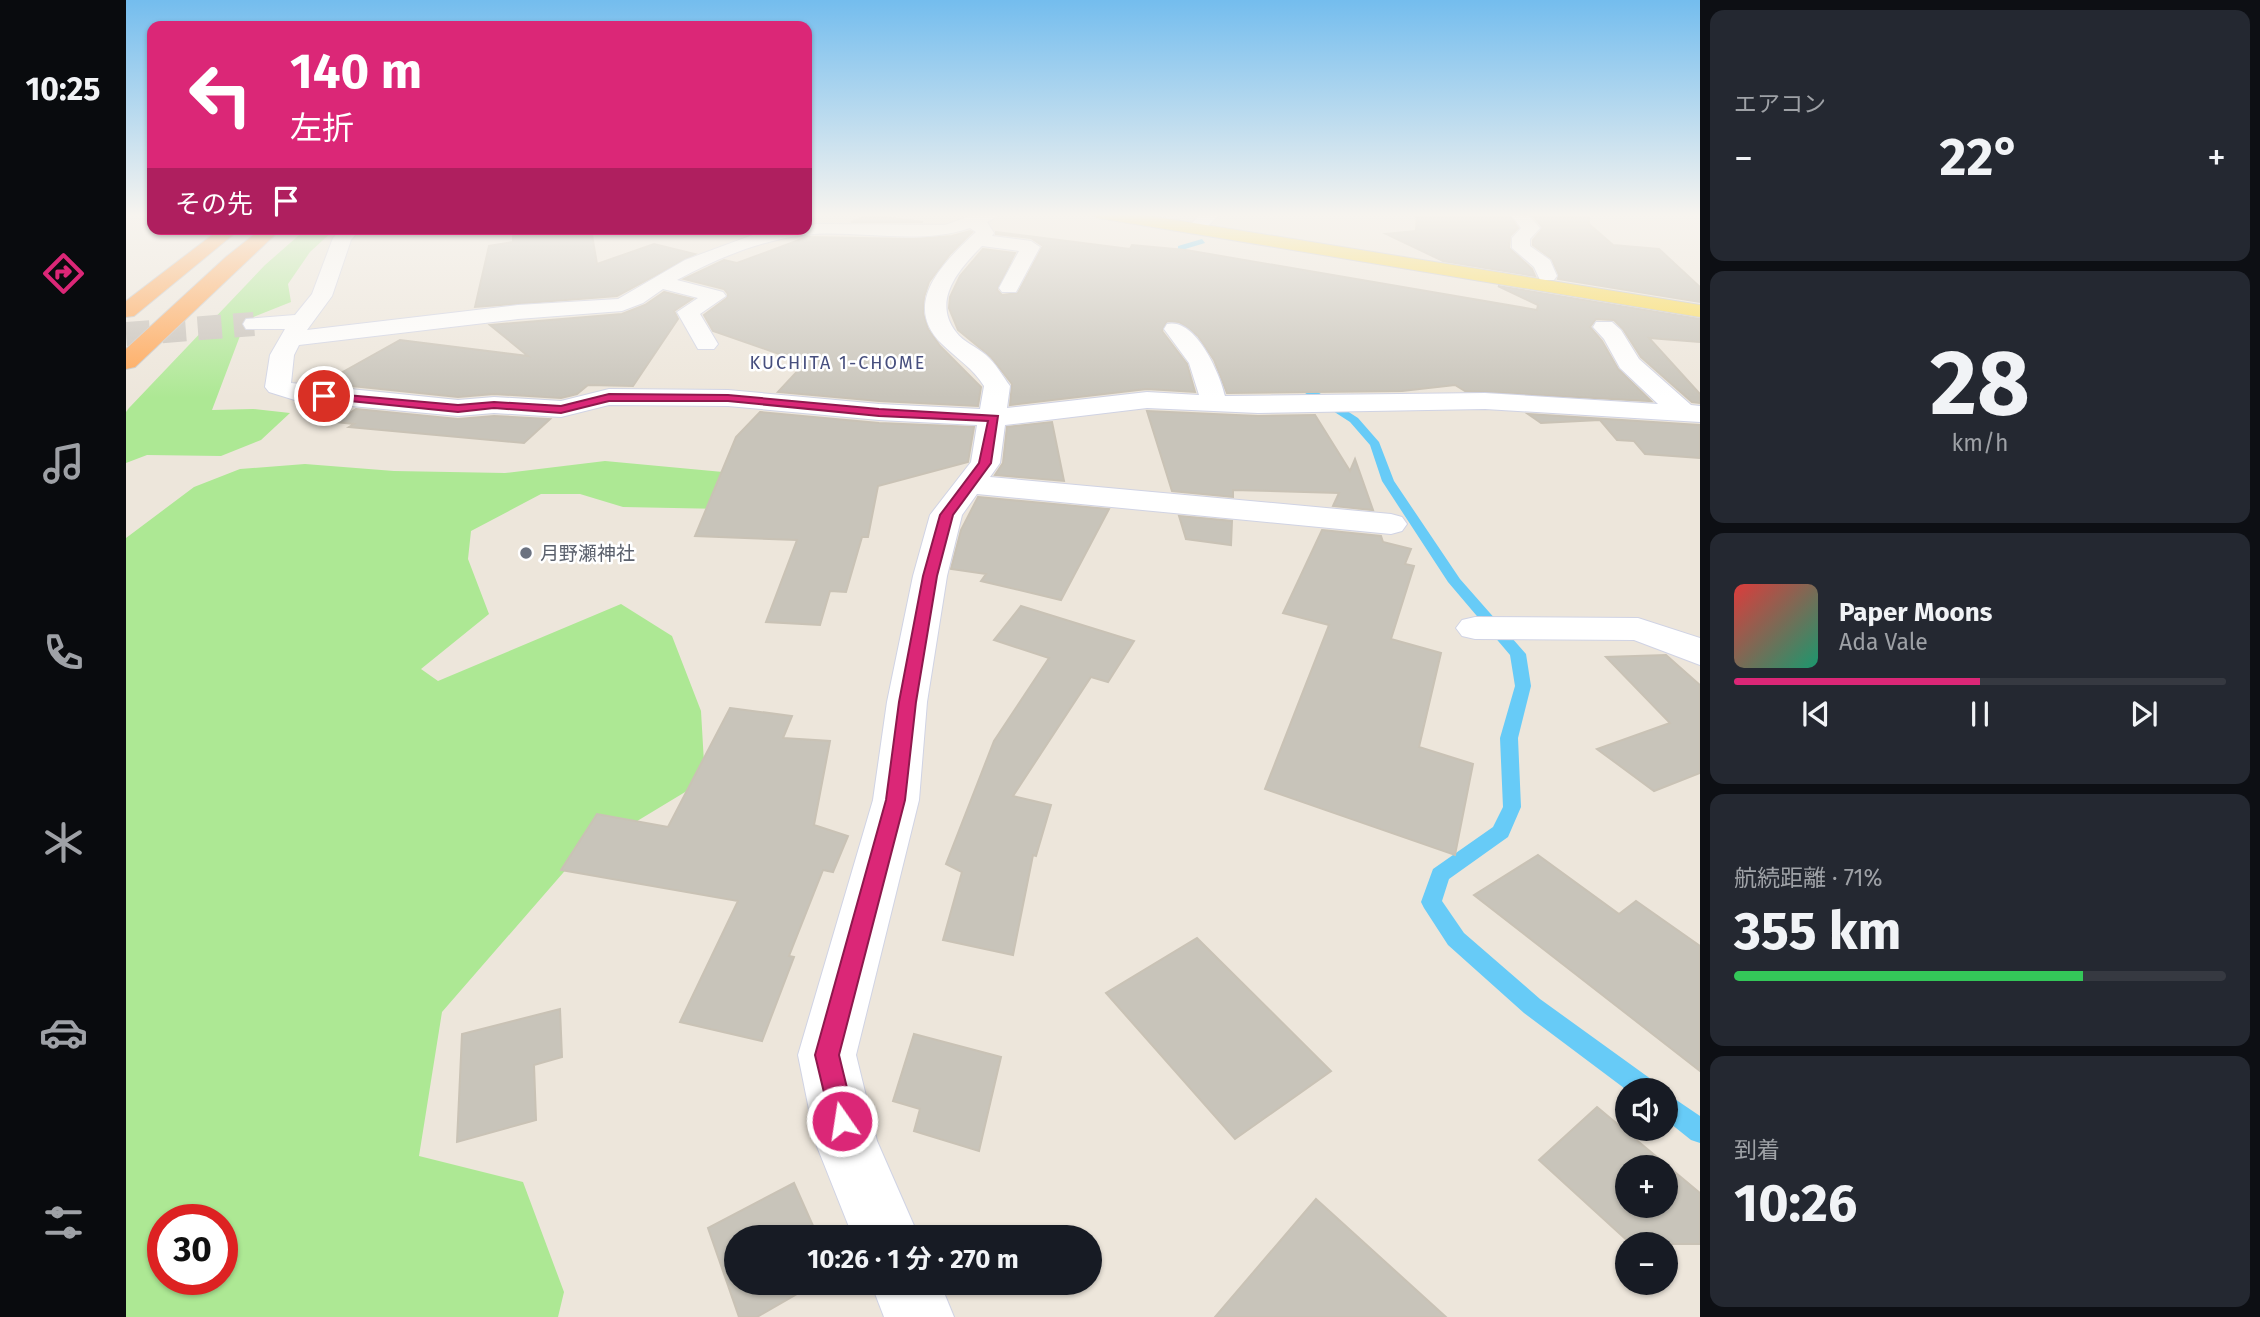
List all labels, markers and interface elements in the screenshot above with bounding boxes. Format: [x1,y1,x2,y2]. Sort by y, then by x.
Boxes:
text: 140 m [290,42,422,101]
icon: left [175,49,266,140]
text: 10:25 [26,70,100,108]
text: エアコン [1734,90,1826,118]
text: 左折 [290,109,354,147]
text: 22° [1940,126,2020,189]
text: − [1734,135,1753,181]
text: + [2207,135,2226,181]
icon: arrive [267,182,305,220]
text: その先 [175,189,253,220]
icon: directions [39,249,88,298]
text: 28 [1930,329,2030,438]
district label: KUCHITA 1-CHOME [750,352,926,374]
pin [294,366,354,426]
icon: arrive [305,377,343,415]
text: km/h [1952,429,2008,457]
icon: music [39,439,88,488]
place label: 月野瀬神社 [540,542,635,565]
marker: 月野瀬神社 [518,545,534,561]
text: Paper Moons [1839,597,1992,628]
icon: phone [39,628,88,677]
text: Ada Vale [1839,628,1928,656]
icon: previous [1797,695,1835,733]
icon: pause [1961,695,1999,733]
icon: next [2125,695,2163,733]
icon: climate [39,818,88,867]
text: 航続距離 · 71% [1734,864,1882,892]
text: 355 km [1734,900,1902,963]
icon: car [39,1008,88,1057]
map controls [1615,1078,1678,1295]
button: sound [1615,1078,1678,1141]
position arrow [805,1084,879,1158]
text: 到着 [1734,1136,1780,1164]
button: + [1615,1155,1678,1218]
text: 10:26 [1734,1172,1857,1235]
icon: filters [39,1198,88,1247]
speed limit sign: 30 [147,1204,238,1295]
button: − [1615,1232,1678,1295]
text: 10:26 · 1 分 · 270 m [807,1244,1019,1275]

